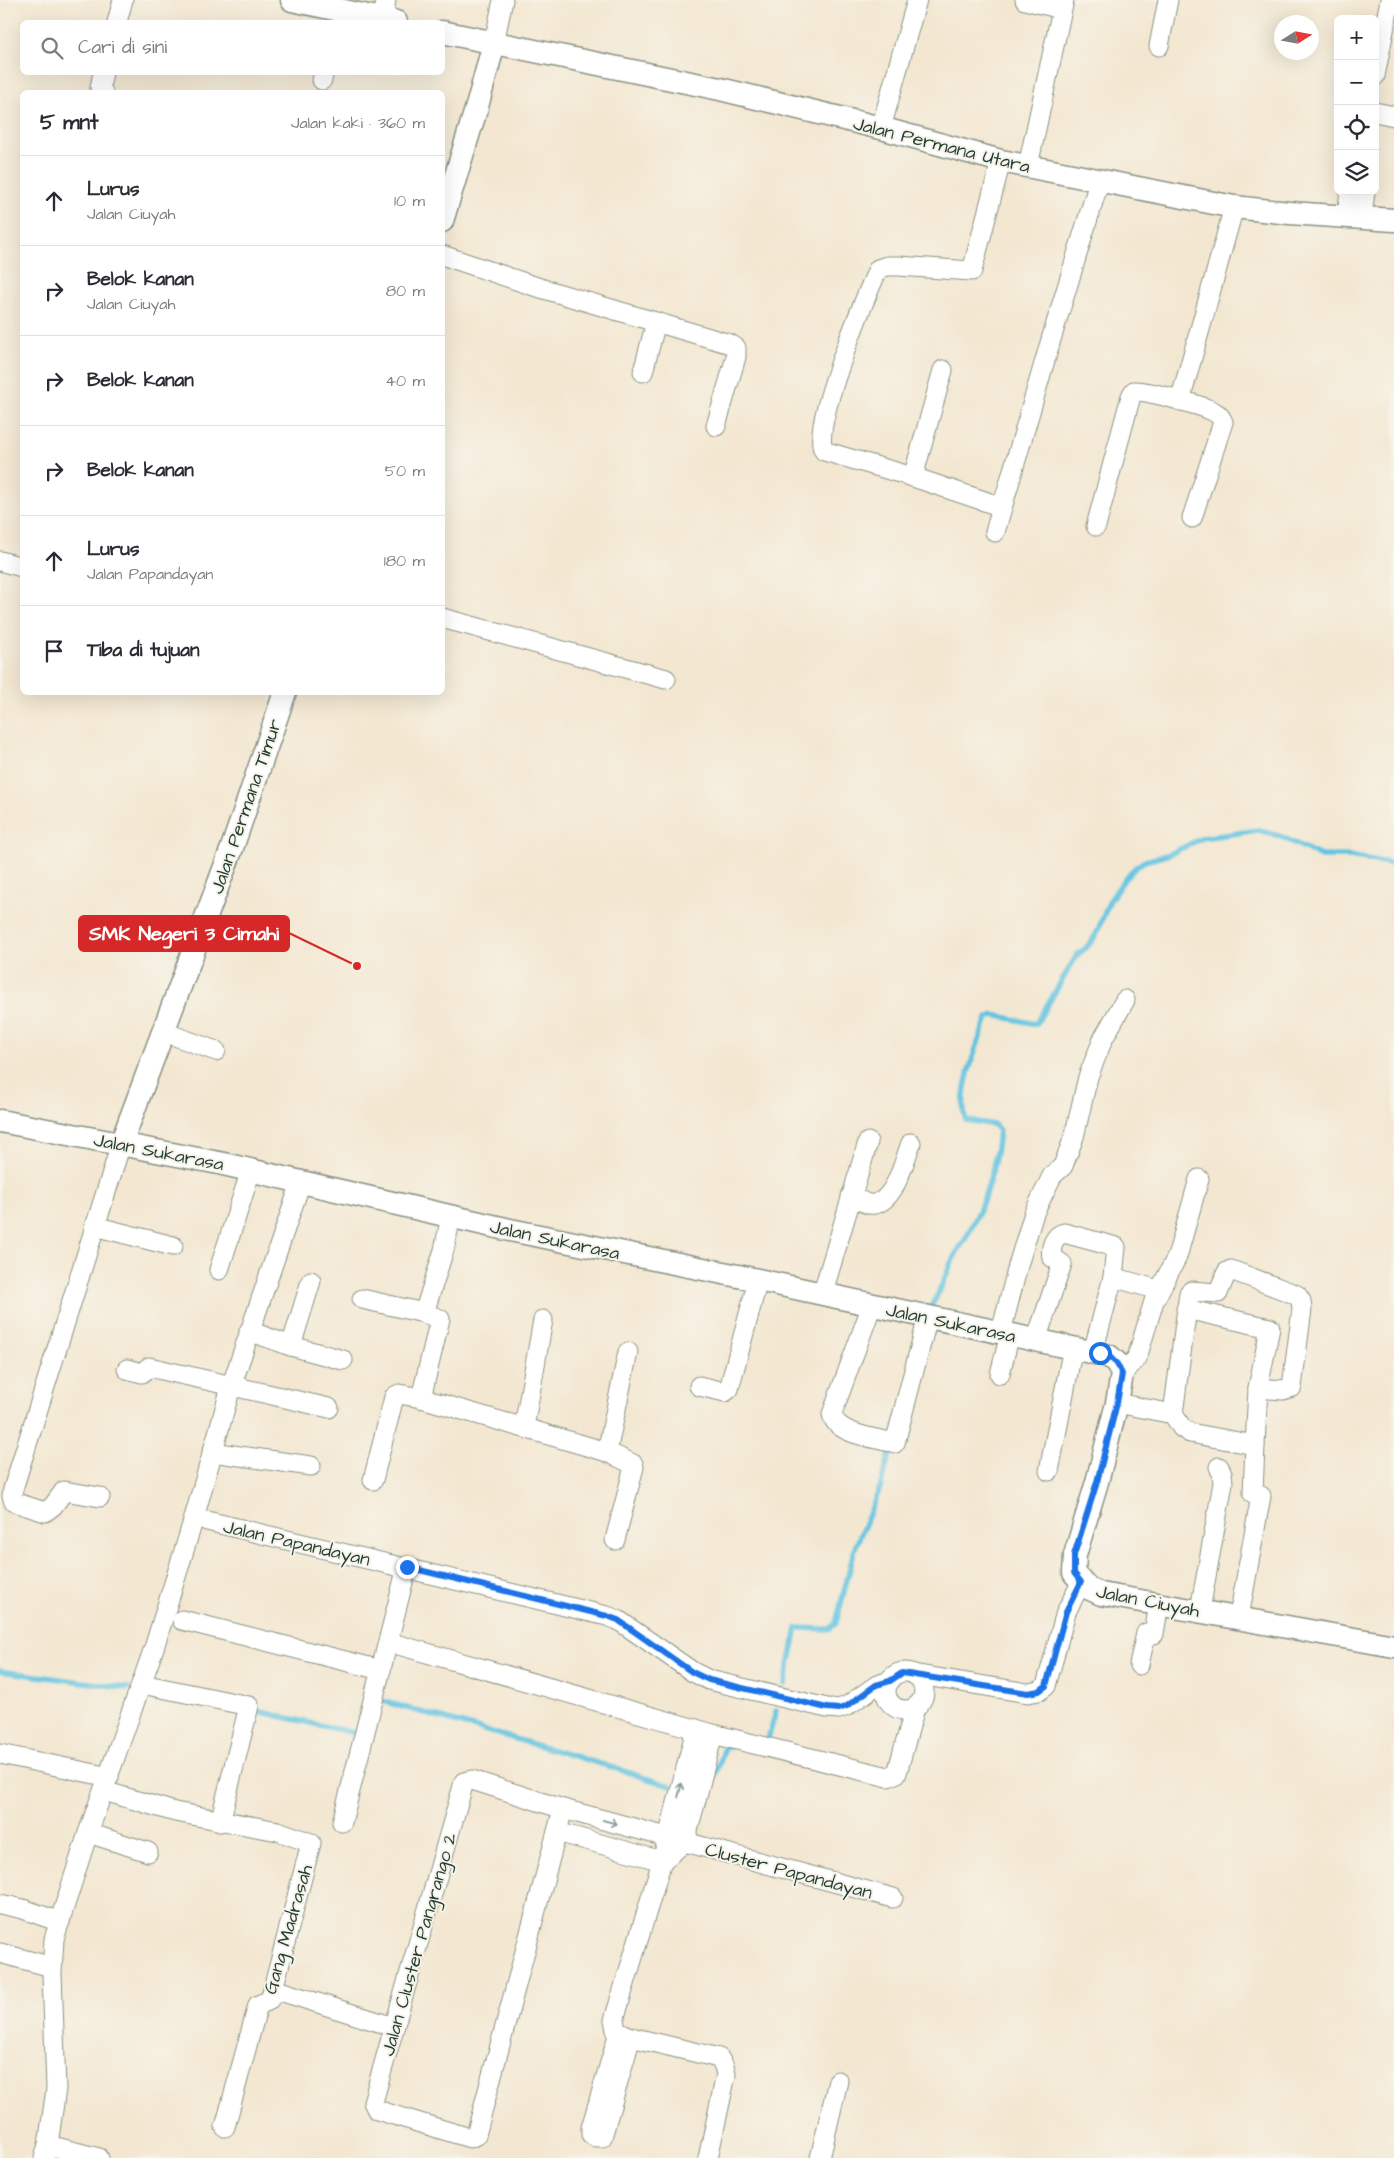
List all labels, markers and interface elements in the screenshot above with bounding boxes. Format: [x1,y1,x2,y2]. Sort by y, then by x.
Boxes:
north arrow [1274,15,1319,60]
map controls [1334,15,1379,195]
button: + [1334,15,1379,60]
search box [20,20,445,75]
icon: search [38,34,66,62]
text: Cari di sini [78,34,167,61]
button: − [1334,60,1379,105]
button: locate [1334,105,1379,150]
text: 5 mnt [40,108,99,137]
street label: Jalan Permana Utara [850,110,1033,181]
text: Jalan kaki · 360 m [291,112,425,134]
button: layers [1334,150,1379,195]
text: Lurus [87,176,139,203]
icon: ahead [40,187,68,215]
text: 10 m [394,190,425,212]
text: Jalan Ciuyah [87,203,175,225]
text: Belok kanan [87,266,194,293]
icon: right [40,277,68,305]
text: 80 m [386,280,425,302]
text: Jalan Ciuyah [87,293,175,315]
icon: right [40,367,68,395]
text: Belok kanan [87,367,194,394]
text: 40 m [385,370,425,392]
icon: right [40,457,68,485]
text: Belok kanan [87,457,194,484]
text: 50 m [385,460,425,482]
text: Lurus [87,536,139,563]
icon: ahead [40,547,68,575]
text: 180 m [384,550,425,572]
text: Jalan Papandayan [87,563,213,585]
icon: arrive [40,637,68,665]
text: Tiba di tujuan [87,637,199,664]
street label: Jalan Permana Timur [204,715,289,898]
callout: SMK Negeri 3 Cimahi [79,916,289,951]
text: SMK Negeri 3 Cimahi [88,920,280,949]
street label: Jalan Sukarasa [91,1127,226,1178]
street label: Jalan Sukarasa [487,1214,622,1267]
street label: Jalan Sukarasa [883,1297,1018,1350]
route start [1089,1342,1112,1365]
street label: Jalan Papandayan [220,1513,373,1574]
route end [396,1556,419,1579]
street label: Jalan Ciuyah [1093,1578,1202,1626]
one-way arrow [676,1783,685,1799]
one-way arrow [601,1817,617,1827]
street label: Jalan Cluster Pangrango 2 [375,1830,465,2059]
street label: Cluster Papandayan [702,1836,875,1908]
street label: Gang Madrasah [257,1861,321,1998]

